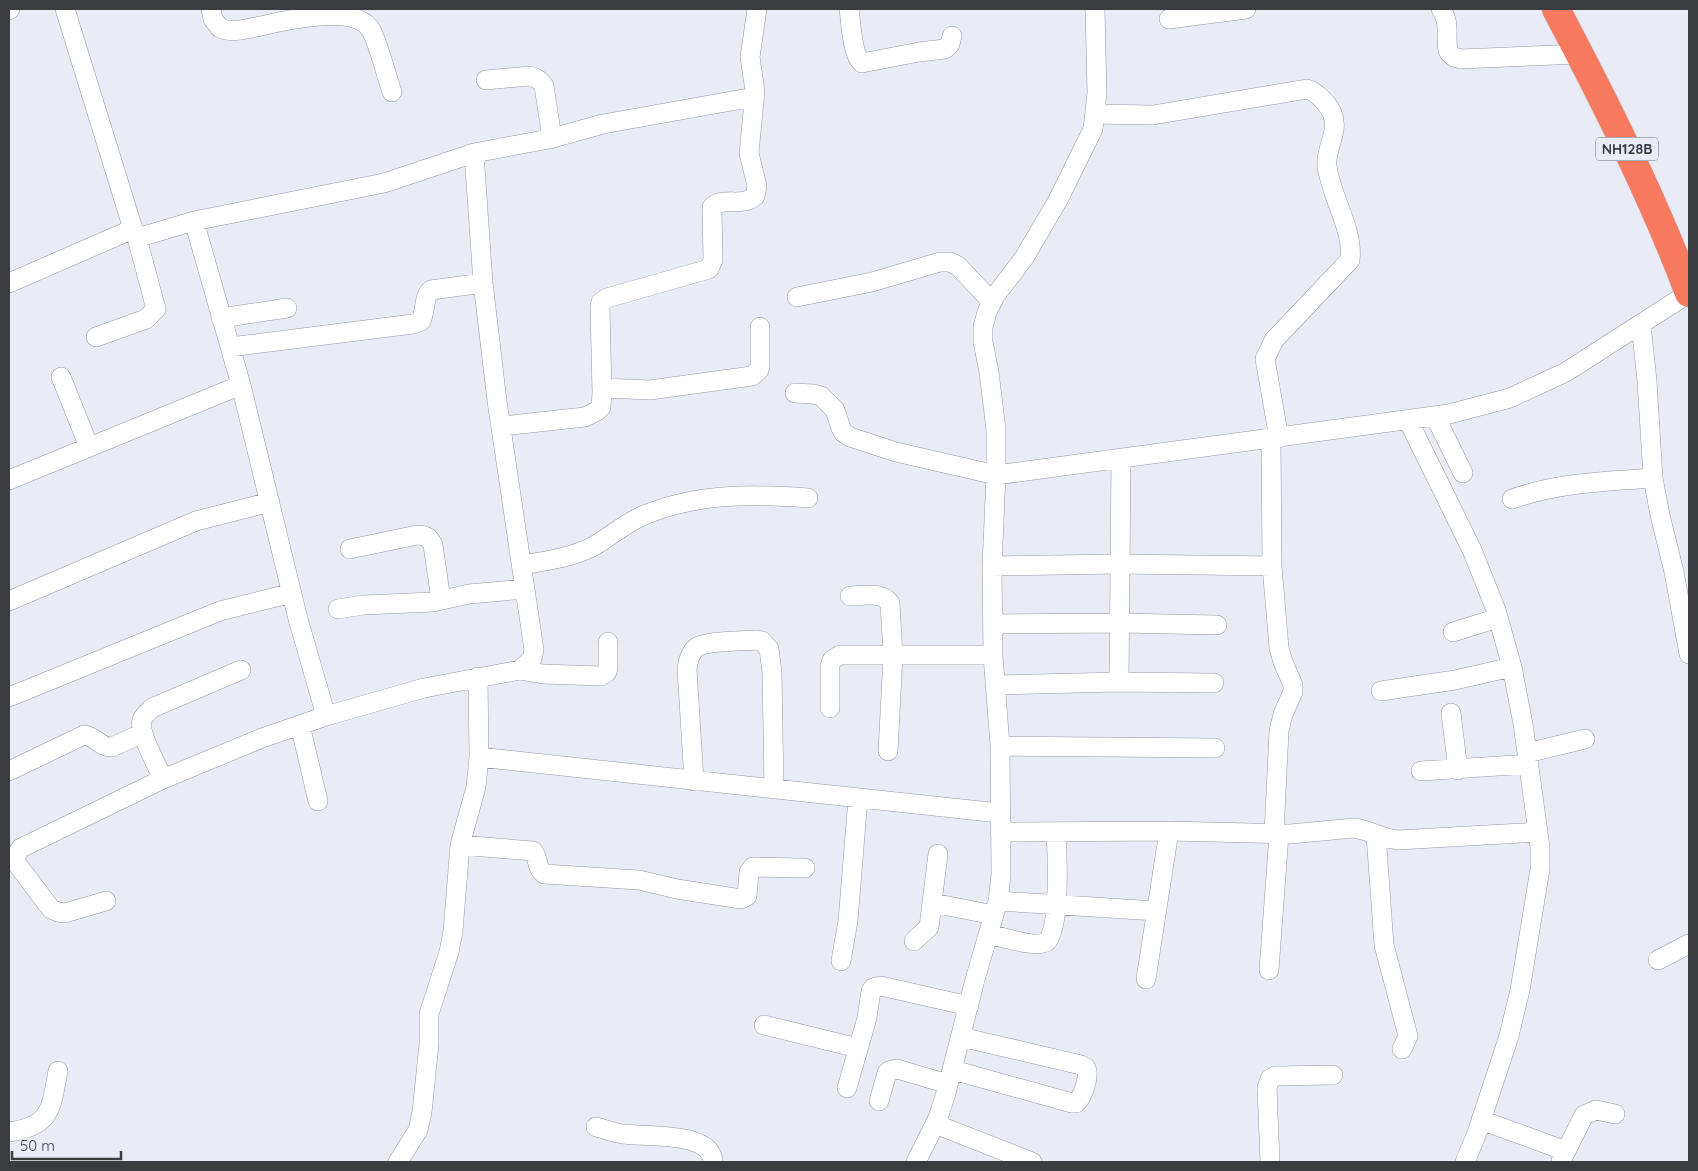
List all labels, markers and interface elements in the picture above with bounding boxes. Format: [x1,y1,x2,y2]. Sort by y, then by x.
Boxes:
road number: NH128B [1596,138,1658,160]
scale bar [12,1128,121,1160]
text: 50 m [20,1136,55,1155]

